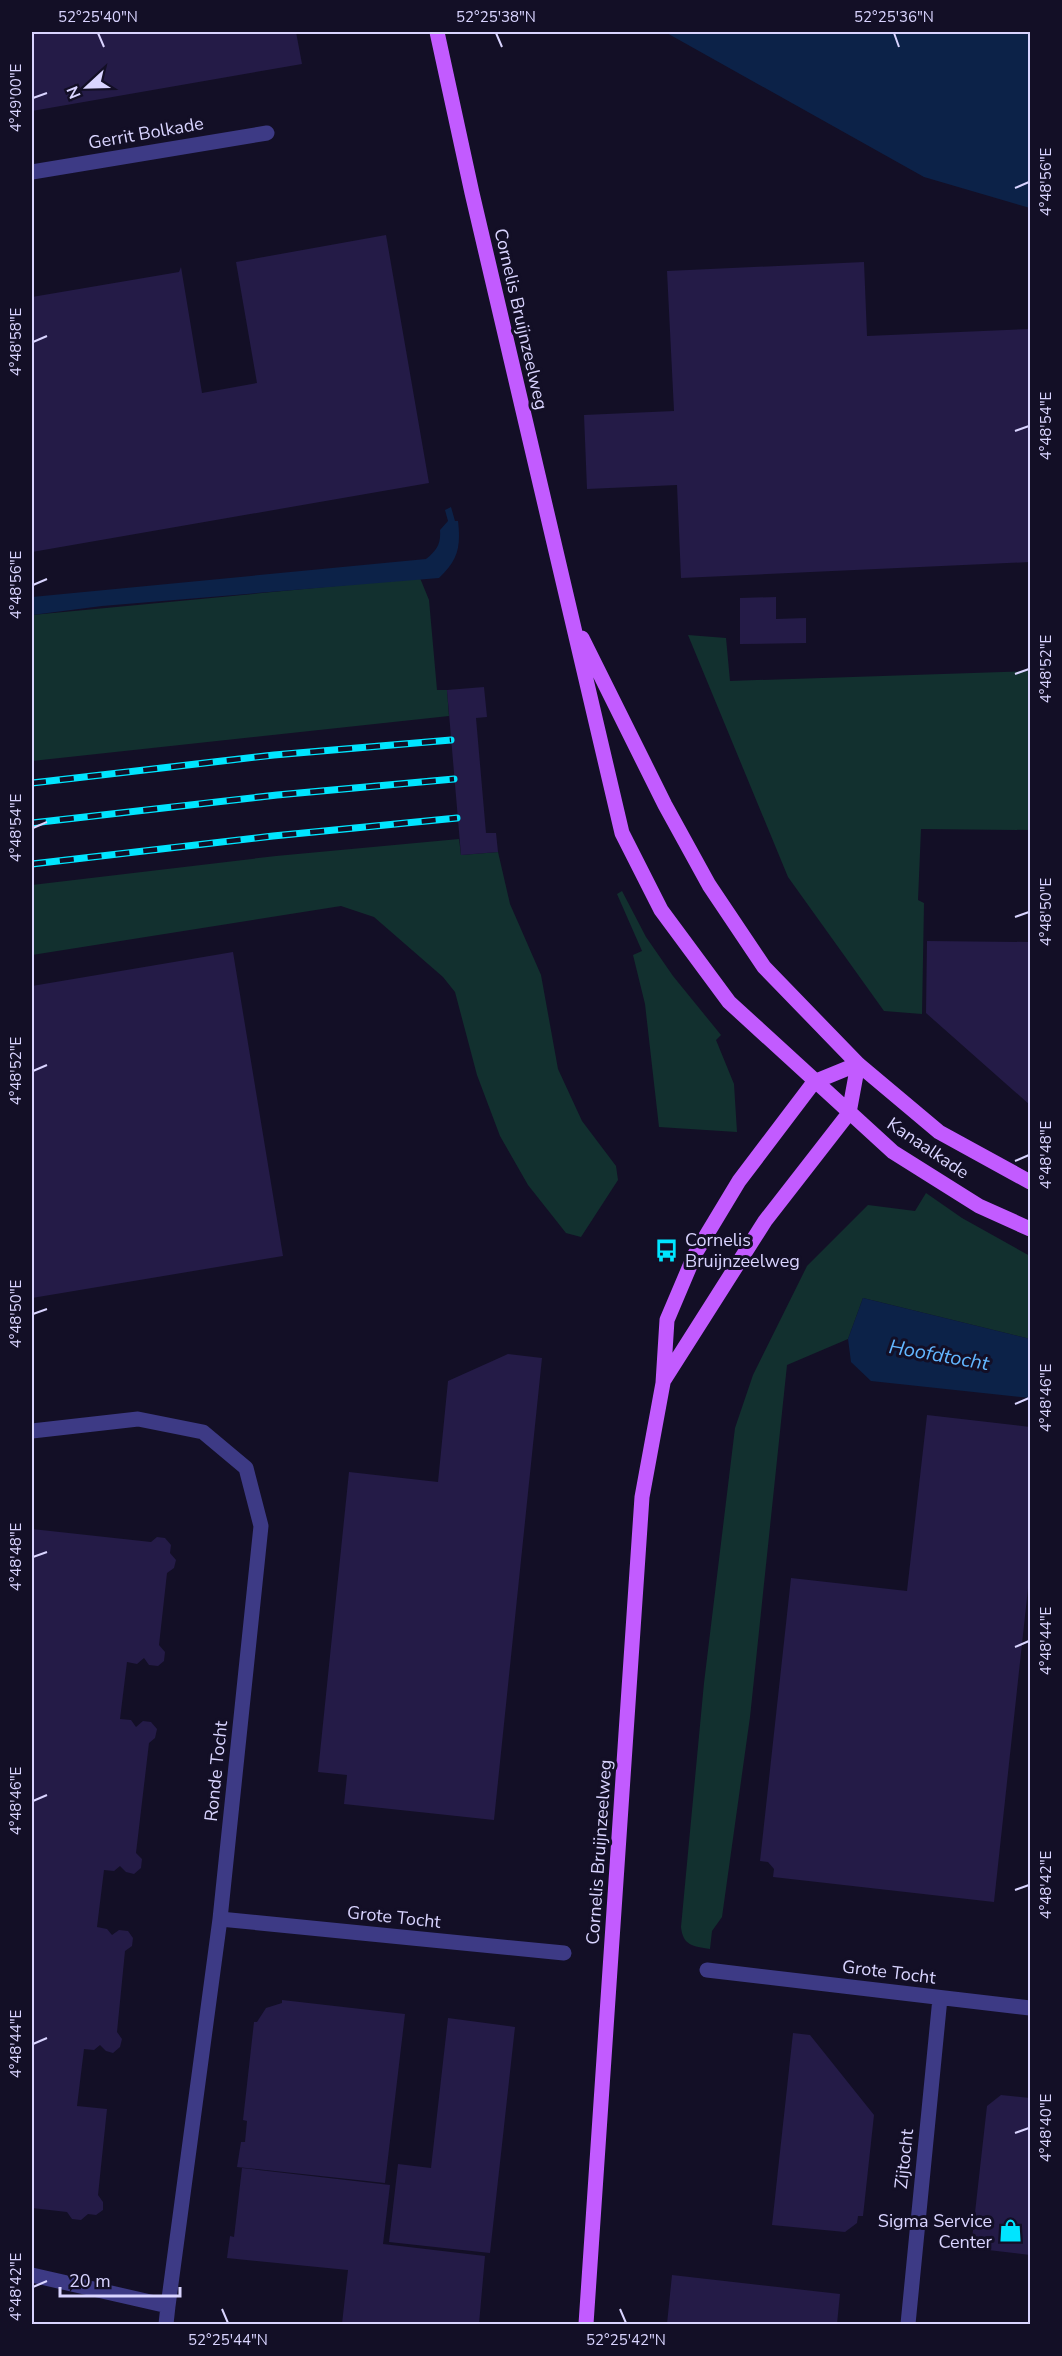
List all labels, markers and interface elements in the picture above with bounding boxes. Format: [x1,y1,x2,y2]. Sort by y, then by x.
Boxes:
text: 52°25'40"N [58,7,138,27]
text: 52°25'38"N [456,7,536,27]
text: 52°25'36"N [854,7,934,27]
north arrow [57,57,117,117]
text: 4°49'00"E [6,64,26,132]
text: N [62,83,86,102]
street label: Gerrit Bolkade [86,111,206,155]
text: 4°48'56"E [1036,148,1056,216]
street label: Cornelis Bruijnzeelweg [488,226,554,412]
text: 4°48'58"E [6,308,26,376]
text: 4°48'54"E [1036,392,1056,460]
text: 4°48'56"E [6,551,26,619]
text: 4°48'52"E [1036,635,1056,703]
text: 4°48'54"E [6,794,26,862]
text: 4°48'50"E [1036,878,1056,946]
text: 4°48'52"E [6,1037,26,1105]
street label: Kanaalkade [882,1112,974,1184]
text: 4°48'48"E [1036,1121,1056,1189]
place label: Cornelis Bruijnzeelweg [685,1228,800,1273]
bus stop icon: Cornelis Bruijnzeelweg [654,1237,680,1263]
text: 4°48'50"E [6,1280,26,1348]
water label: Hoofdtocht [887,1333,992,1377]
text: 4°48'46"E [1036,1364,1056,1432]
text: 4°48'48"E [6,1523,26,1591]
text: 4°48'44"E [1036,1607,1056,1675]
street label: Ronde Tocht [199,1719,233,1823]
street label: Cornelis Bruijnzeelweg [581,1759,617,1945]
text: 4°48'46"E [6,1767,26,1835]
text: 4°48'42"E [1036,1851,1056,1919]
street label: Grote Tocht [346,1900,443,1934]
street label: Grote Tocht [841,1954,938,1990]
text: 4°48'44"E [6,2010,26,2078]
text: 4°48'40"E [1036,2094,1056,2162]
street label: Zijtocht [889,2127,919,2190]
place label: Sigma Service Center [878,2209,993,2254]
shop icon: Sigma Service Center [997,2218,1023,2244]
text: 4°48'42"E [6,2253,26,2321]
scale bar [60,2260,180,2298]
text: 20 m [69,2269,111,2293]
text: 52°25'44"N [188,2330,268,2350]
text: 52°25'42"N [586,2330,666,2350]

